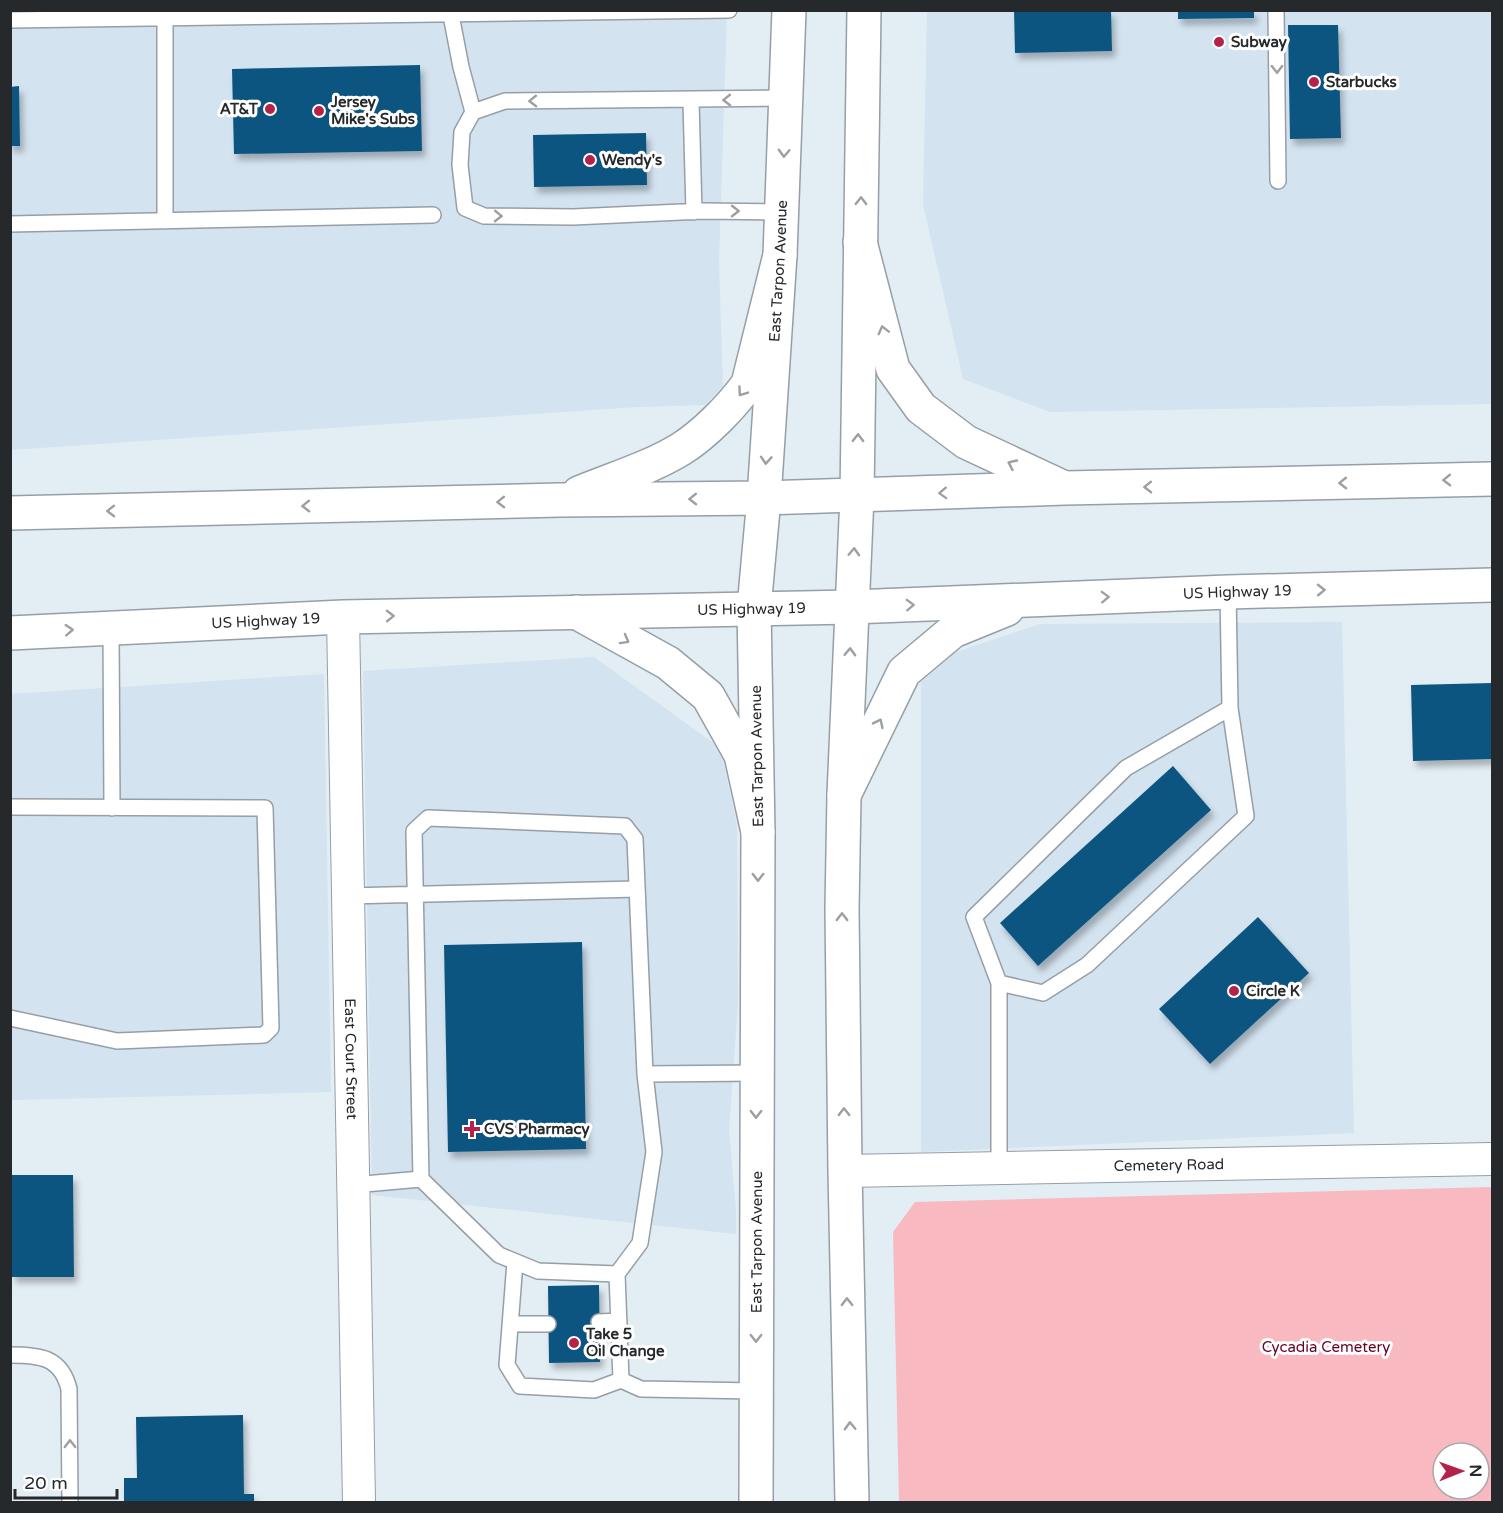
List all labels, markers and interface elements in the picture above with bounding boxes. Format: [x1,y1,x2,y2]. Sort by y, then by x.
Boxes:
place label: Subway [1231,33,1287,52]
marker: Subway [1212,35,1226,49]
one-way arrow [1271,64,1283,73]
place label: Starbucks [1326,73,1397,91]
marker: Starbucks [1307,75,1321,89]
place label: Jersey Mike's Subs [330,93,415,128]
one-way arrow [528,94,537,107]
one-way arrow [723,94,732,106]
place label: AT&T [220,100,259,118]
marker: AT&T [263,102,277,116]
marker: Jersey Mike's Subs [312,104,326,118]
one-way arrow [777,148,790,157]
place label: Wendy's [602,151,662,170]
marker: Wendy's [583,153,597,167]
one-way arrow [855,196,867,205]
street label: East Tarpon Avenue [765,200,791,343]
one-way arrow [731,205,740,217]
one-way arrow [494,210,503,223]
one-way arrow [878,326,890,336]
one-way arrow [738,385,749,396]
one-way arrow [852,433,864,442]
one-way arrow [760,456,773,465]
one-way arrow [1007,459,1018,471]
one-way arrow [1443,474,1452,487]
one-way arrow [1339,477,1348,489]
one-way arrow [1144,481,1153,493]
one-way arrow [939,487,948,499]
one-way arrow [689,493,698,505]
one-way arrow [497,495,506,508]
one-way arrow [302,500,311,512]
one-way arrow [107,504,116,517]
one-way arrow [848,547,861,556]
street label: US Highway 19 [1182,581,1292,603]
one-way arrow [1316,584,1325,596]
one-way arrow [1100,591,1109,604]
one-way arrow [906,598,915,611]
street label: US Highway 19 [697,599,806,619]
street label: US Highway 19 [211,609,321,632]
one-way arrow [385,610,394,622]
one-way arrow [64,623,73,636]
one-way arrow [619,633,630,644]
one-way arrow [843,648,856,657]
street label: East Tarpon Avenue [747,685,767,827]
one-way arrow [872,719,884,730]
one-way arrow [752,872,764,881]
one-way arrow [836,913,848,922]
place label: Circle K [1246,982,1300,1000]
marker: Circle K [1227,984,1241,998]
street label: East Court Street [341,998,361,1120]
one-way arrow [838,1108,850,1117]
one-way arrow [750,1109,763,1118]
place label: CVS Pharmacy [484,1120,589,1139]
marker: CVS Pharmacy [465,1122,479,1136]
street label: Cemetery Road [1114,1155,1224,1175]
street label: East Tarpon Avenue [748,1171,766,1313]
one-way arrow [841,1298,853,1307]
place label: Take 5 Oil Change [585,1325,665,1361]
one-way arrow [750,1334,762,1343]
marker: Take 5 Oil Change [567,1336,581,1350]
park label: Cycadia Cemetery [1262,1338,1390,1356]
one-way arrow [844,1421,856,1430]
one-way arrow [63,1440,76,1449]
north arrow [1431,1441,1491,1501]
scale bar [15,1462,117,1500]
text: N [1465,1464,1485,1477]
text: 20 m [24,1472,68,1494]

